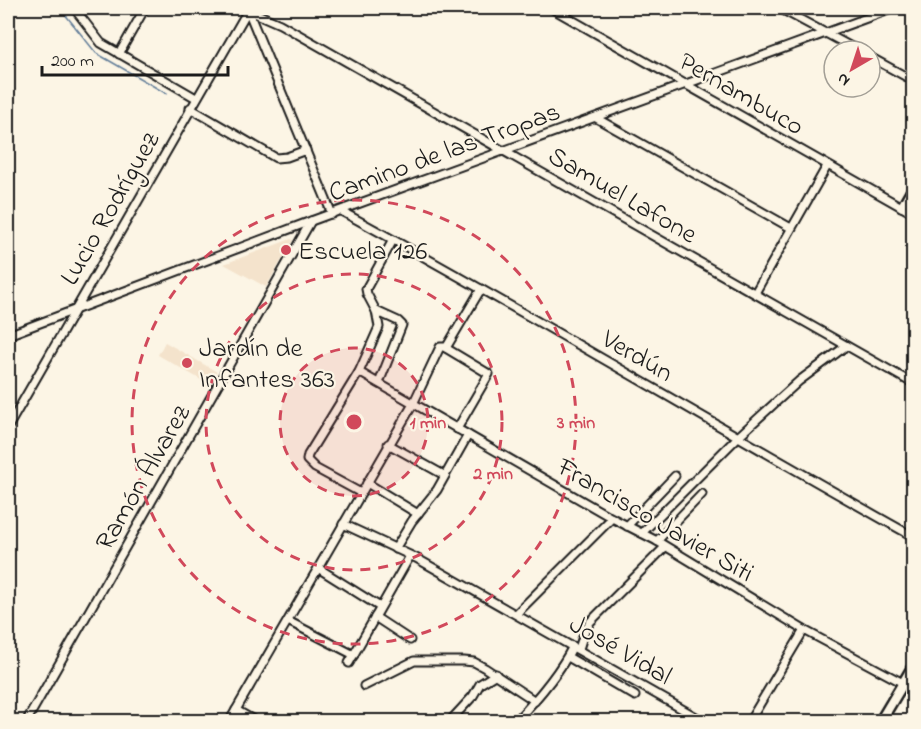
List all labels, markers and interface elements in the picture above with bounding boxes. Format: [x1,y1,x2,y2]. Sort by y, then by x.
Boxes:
scale bar [42,39,228,77]
north arrow [822,39,882,99]
street label: Pernambuco [671,44,811,147]
text: 200 m [51,49,94,75]
text: N [832,66,856,92]
street label: Camino de las Tropas [324,93,566,213]
street label: Lucio Rodríguez [51,125,171,293]
street label: Samuel Lafone [540,138,704,255]
place label: Escuela 126 [298,233,427,272]
marker: Escuela 126 [279,243,293,257]
street label: Verdún [593,321,680,393]
place label: Jardín de Infantes 363 [199,330,335,400]
marker: Jardín de Infantes 363 [180,356,194,370]
street label: Ramón Álvarez [87,398,202,558]
text: 1 min [410,411,446,437]
text: 3 min [556,411,595,437]
centre of rings [344,412,364,432]
street label: Francisco Javier Siti [548,448,760,593]
text: 2 min [472,462,513,488]
street label: José Vidal [561,606,678,696]

